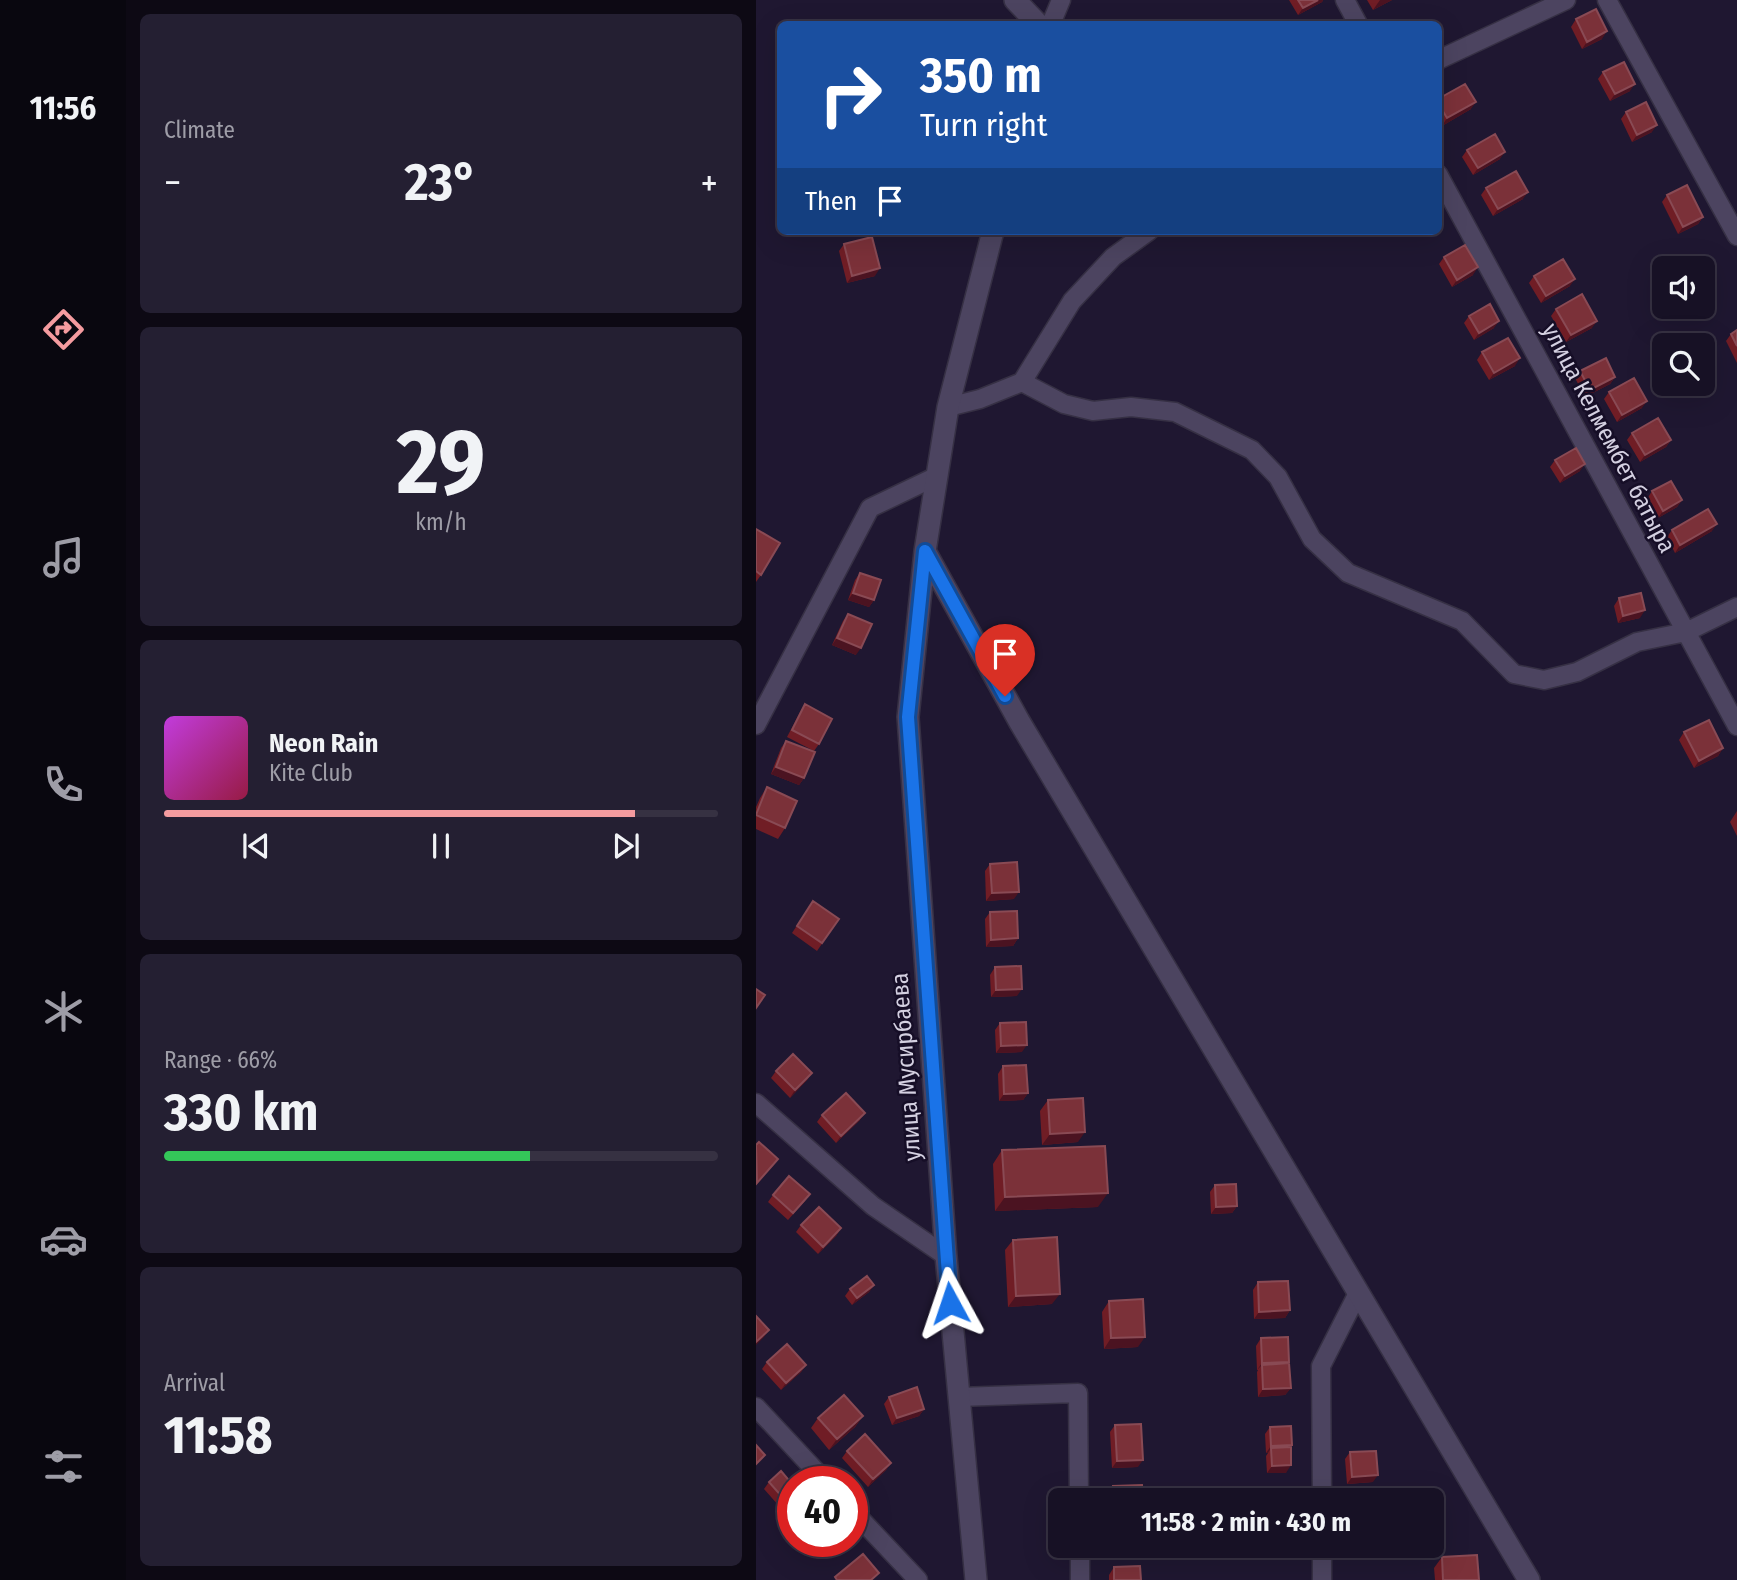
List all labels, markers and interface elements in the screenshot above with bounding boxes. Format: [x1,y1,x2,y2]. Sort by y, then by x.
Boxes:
text: 350 m [920,46,1042,105]
icon: right [805,49,896,140]
text: 11:56 [30,89,96,127]
text: Turn right [920,106,1047,144]
text: Climate [164,116,235,144]
text: 23° [404,151,477,214]
text: − [164,160,181,206]
text: + [701,160,718,206]
icon: arrive [871,182,909,220]
text: Then [805,186,857,217]
map controls [1652,256,1715,396]
button: sound [1652,256,1715,319]
icon: directions [39,305,88,354]
street label: улица Келмембет батыра [1537,318,1681,558]
button: search [1652,333,1715,396]
text: 29 [397,408,485,517]
text: km/h [415,508,467,536]
icon: music [39,533,88,582]
pin [975,624,1035,696]
icon: arrive [986,635,1024,673]
text: Neon Rain [269,728,378,759]
text: Kite Club [269,759,353,787]
icon: phone [39,760,88,809]
icon: previous [237,827,275,865]
icon: pause [422,827,460,865]
icon: next [607,827,645,865]
street label: улица Мусирбаева [885,972,927,1162]
icon: climate [39,987,88,1036]
text: Range · 66% [164,1046,277,1074]
text: 330 km [164,1081,319,1144]
icon: car [39,1215,88,1264]
position arrow [913,1266,987,1340]
text: Arrival [164,1369,225,1397]
text: 11:58 [164,1404,272,1467]
icon: filters [39,1442,88,1491]
speed limit sign: 40 [777,1466,868,1557]
text: 11:58 · 2 min · 430 m [1141,1507,1351,1538]

